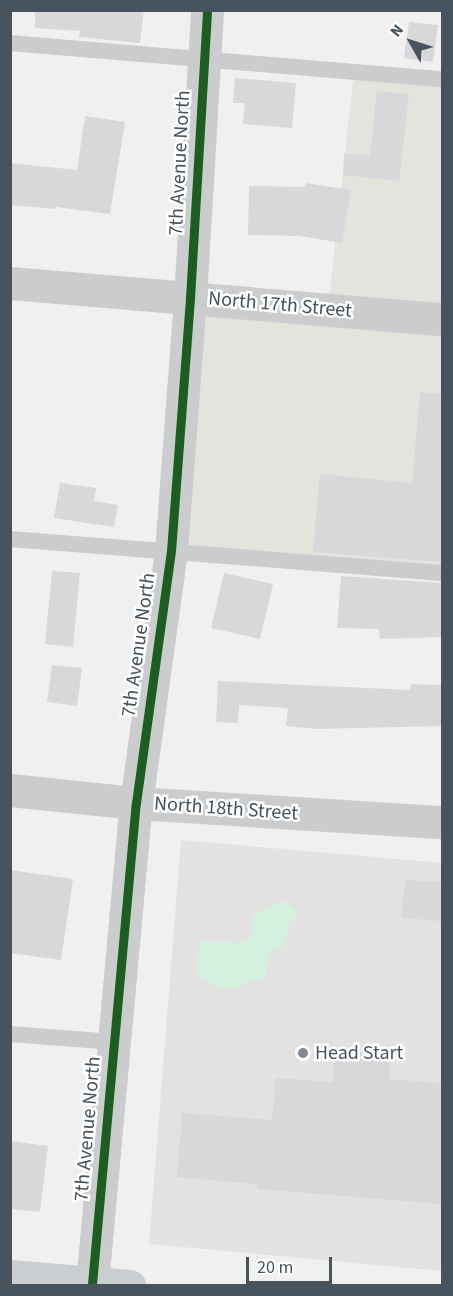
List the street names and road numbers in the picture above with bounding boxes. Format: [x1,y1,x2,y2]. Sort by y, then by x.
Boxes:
street label: 7th Avenue North [164,90,196,236]
street label: North 17th Street [207,287,353,323]
street label: 7th Avenue North [117,571,161,719]
street label: North 18th Street [153,792,299,826]
street label: 7th Avenue North [70,1055,106,1203]

